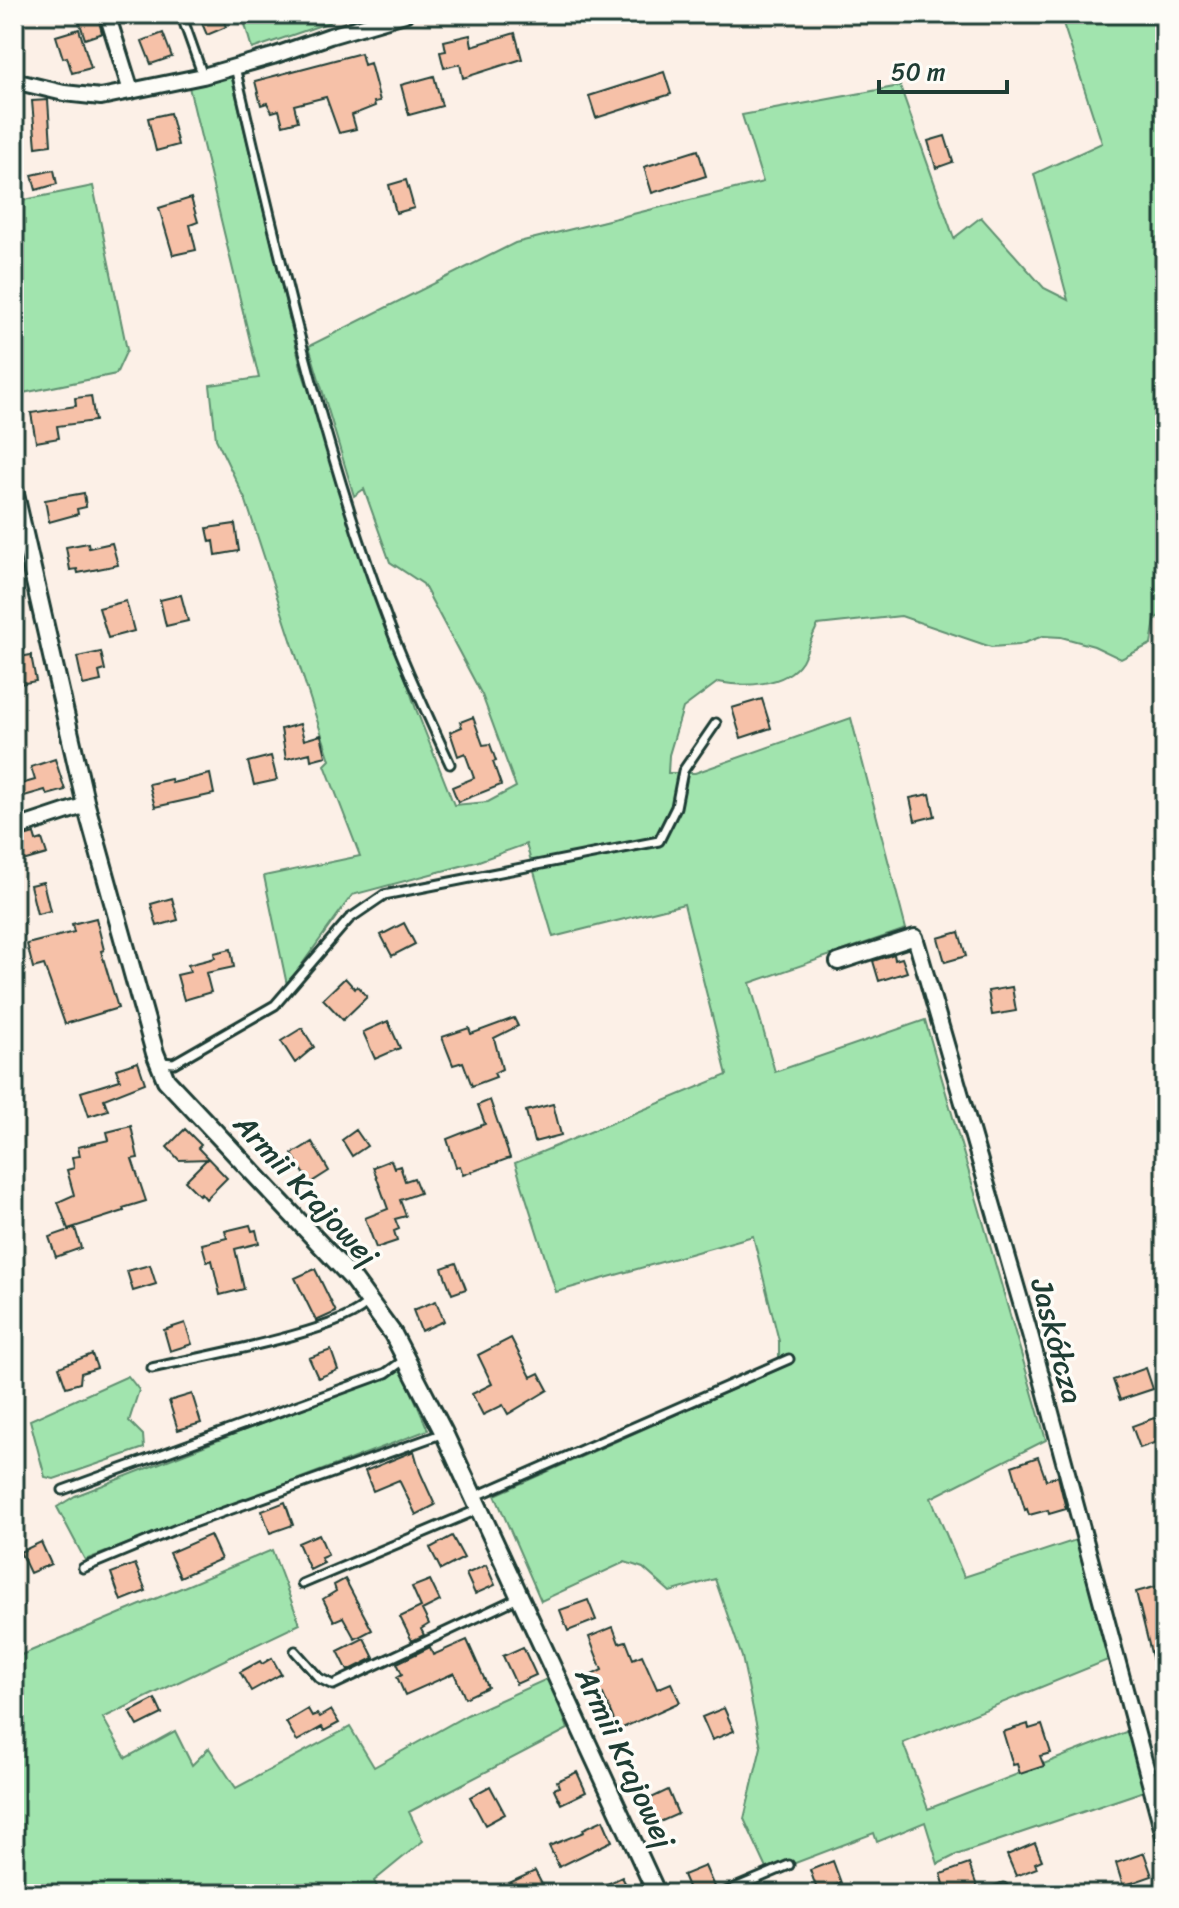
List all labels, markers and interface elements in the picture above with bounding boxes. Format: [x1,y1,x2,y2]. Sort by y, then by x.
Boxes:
scale bar [879,44,1007,94]
text: 50 m [891,51,946,93]
street label: Armii Krajowej [219,1100,393,1281]
street label: Jaskółcza [1014,1271,1100,1410]
street label: Armii Krajowej [559,1657,691,1859]

